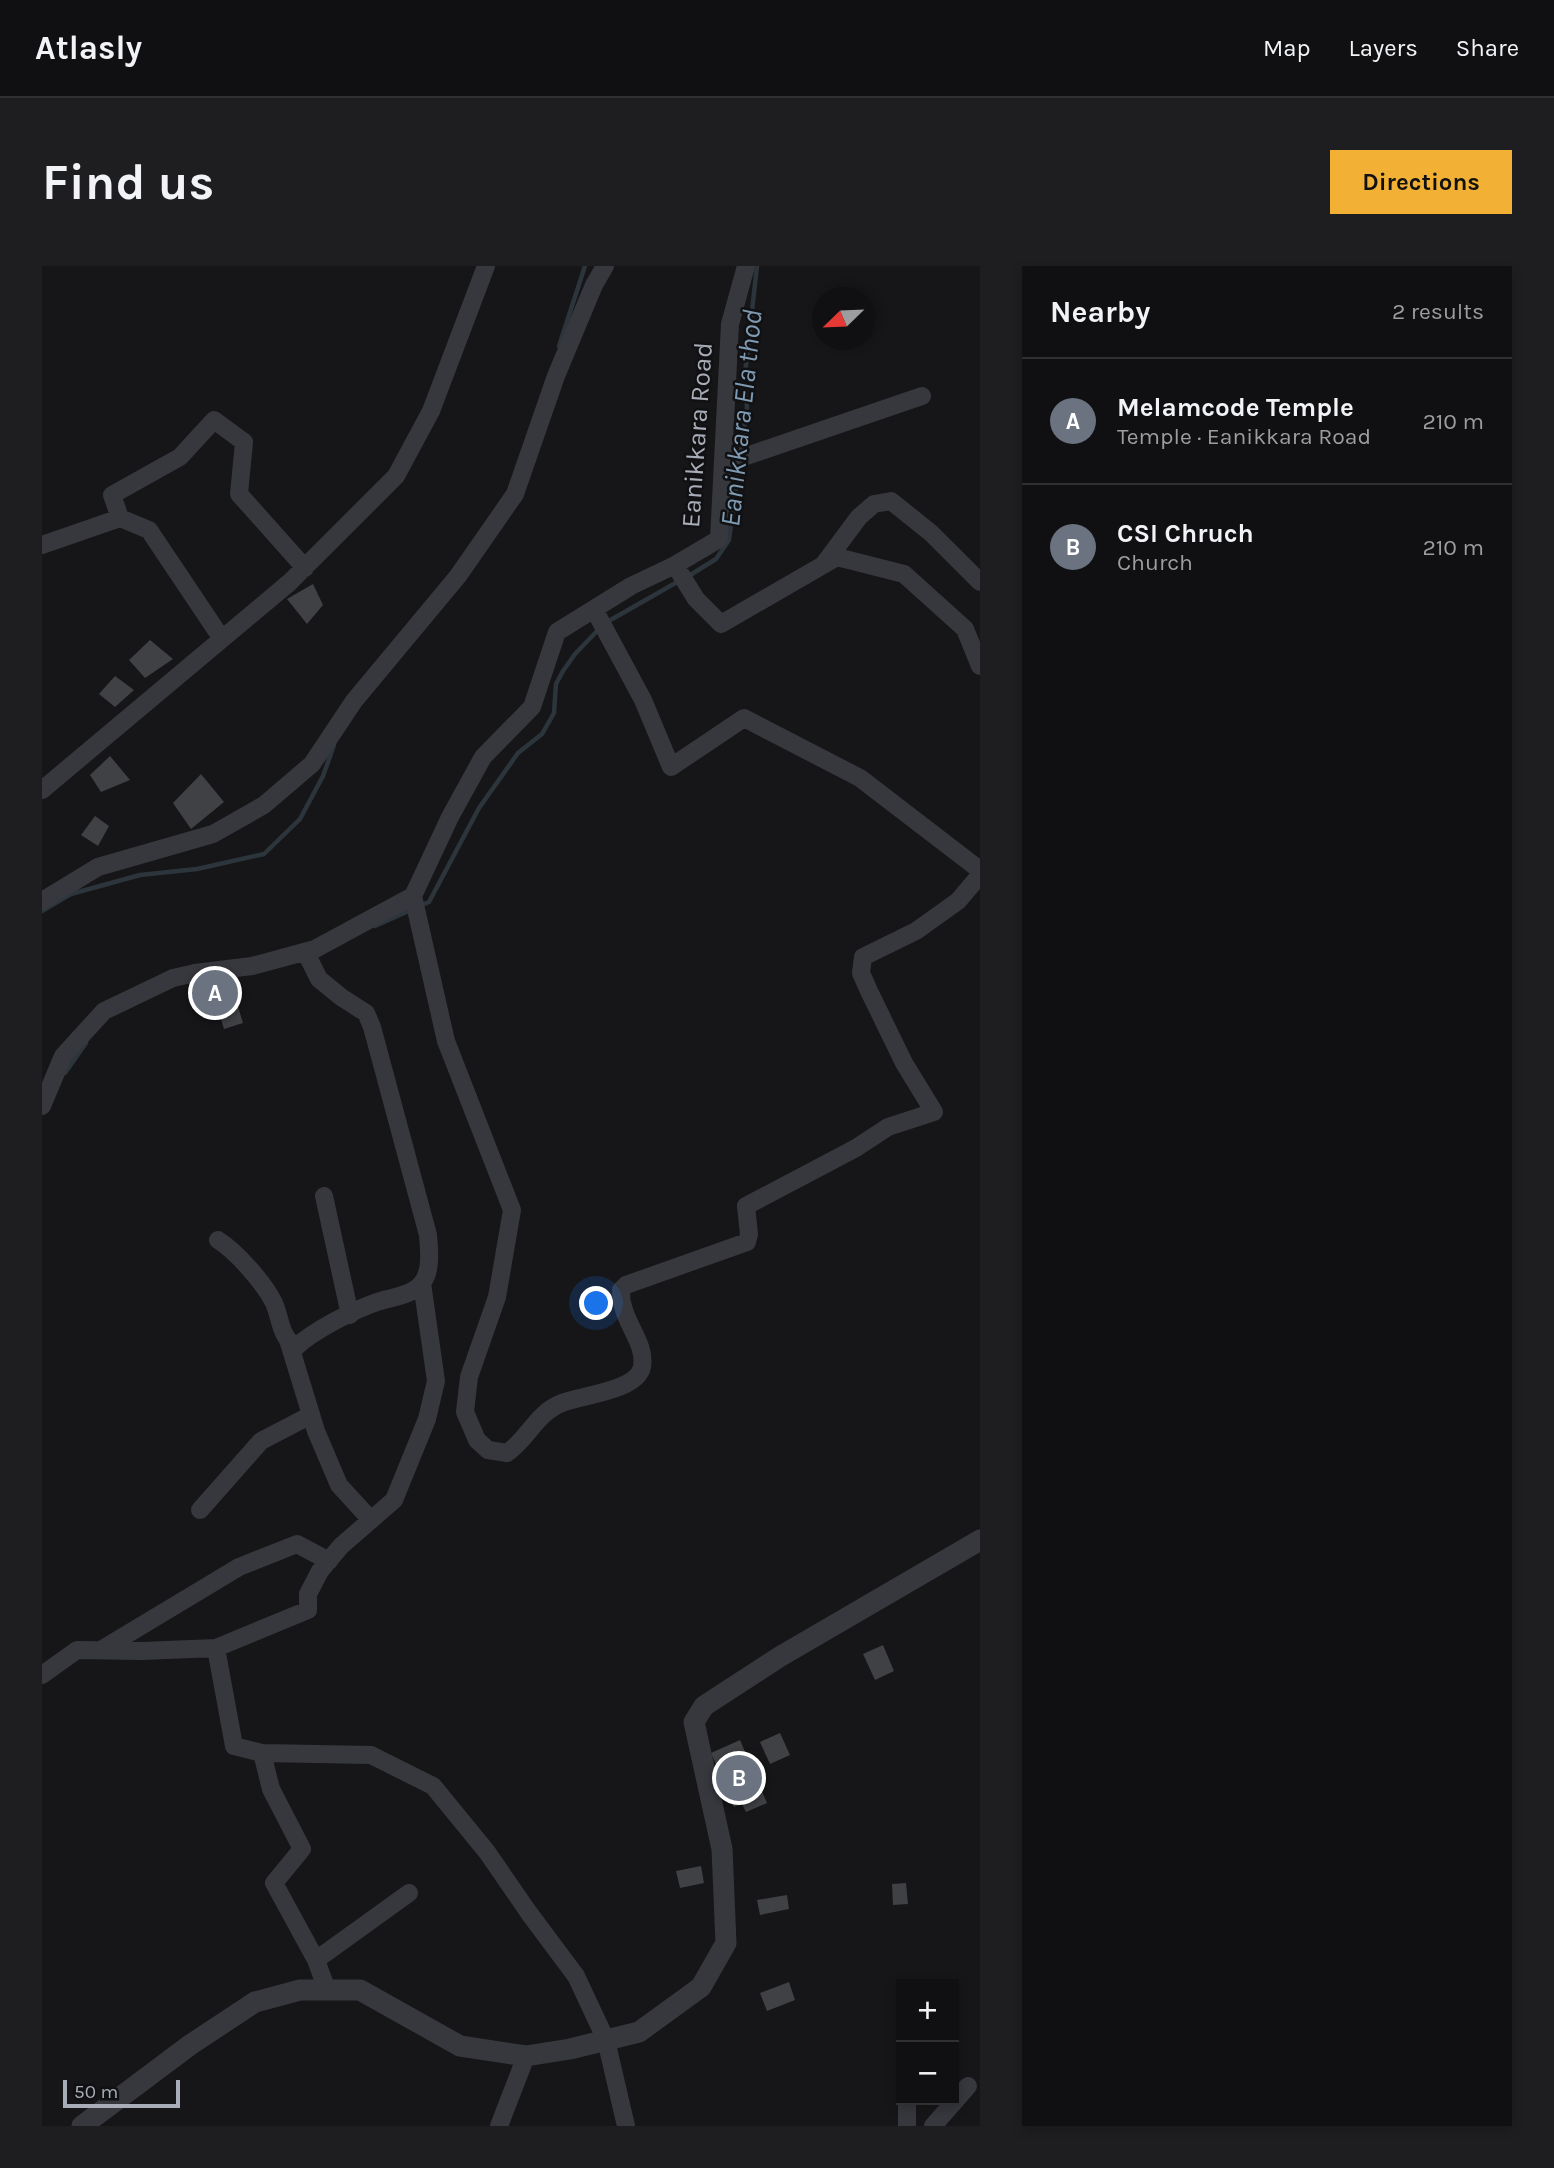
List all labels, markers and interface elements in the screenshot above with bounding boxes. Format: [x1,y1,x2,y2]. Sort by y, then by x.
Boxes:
text: Atlasly [35,29,142,67]
text: Map [1263,34,1311,62]
text: Layers [1349,34,1418,62]
text: Share [1456,34,1519,62]
button: Directions [1330,150,1512,214]
text: Find us [42,154,214,211]
north arrow [812,287,875,350]
text: Nearby [1050,294,1150,330]
text: 2 results [1392,298,1484,325]
water label: Eanikkara Ela thod [713,308,769,528]
street label: Eanikkara Road [675,341,719,529]
text: Melamcode Temple [1117,392,1354,423]
text: A [1066,408,1080,435]
text: 210 m [1422,408,1484,435]
text: Temple · Eanikkara Road [1117,423,1371,450]
text: CSI Chruch [1117,518,1254,549]
text: B [1066,534,1080,561]
text: 210 m [1422,534,1484,561]
text: Church [1117,549,1193,576]
pin: A [192,967,238,1019]
your location [579,1286,613,1320]
pin: B [716,1752,762,1804]
map controls [896,1979,959,2105]
button: + [896,1979,959,2042]
button: − [896,2042,959,2105]
scale bar [63,2077,180,2109]
text: 50 m [74,2081,118,2103]

